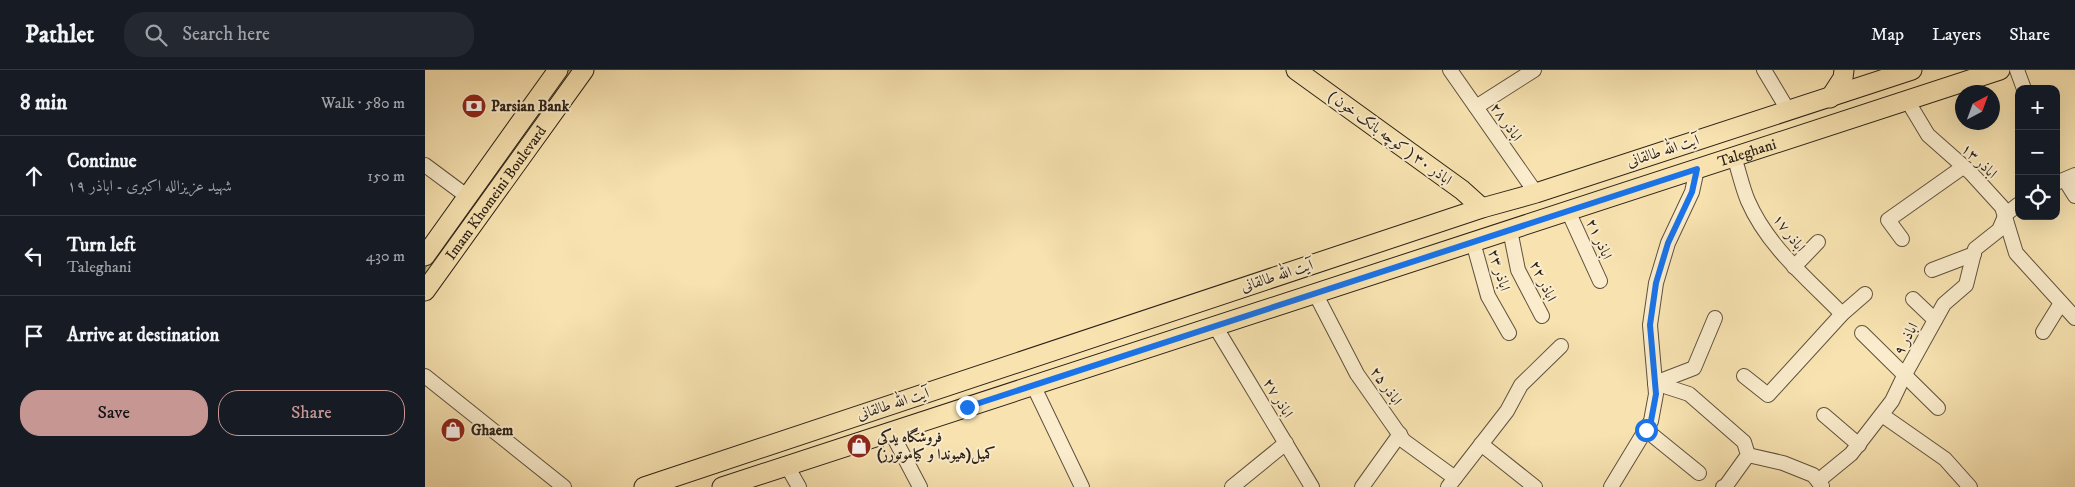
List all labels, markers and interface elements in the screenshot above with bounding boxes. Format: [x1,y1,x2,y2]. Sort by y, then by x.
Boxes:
search box [124,12,474,57]
text: Pathlet [25,20,94,50]
icon: search [142,21,170,49]
text: Search here [182,23,270,46]
text: Map [1871,24,1904,46]
text: Layers [1932,24,1981,46]
text: Share [2009,24,2050,46]
north arrow [1955,85,2000,130]
map controls [2015,85,2060,220]
button: + [2015,85,2060,130]
street label: اباذر ۳۰ ( کوچه بانک خون ) [1324,87,1456,190]
text: 8 min [20,90,67,116]
text: Walk · 580 m [321,93,405,113]
bank icon: Parsian Bank [461,93,487,119]
place label: Parsian Bank [491,97,570,116]
street label: اباذر ۲۸ [1486,99,1526,145]
street label: Imam Khomeini Boulevard [441,121,551,264]
street label: آیت الله طالقانی [1624,127,1703,172]
button: − [2015,130,2060,175]
street label: Taleghani [1715,134,1779,171]
street label: اباذر ۱۳ [1957,139,2001,183]
text: Continue [67,150,137,173]
icon: ahead [20,162,48,190]
text: 150 m [367,166,405,186]
button: locate [2015,175,2060,220]
text: شهید عزیزالله اکبری - اباذر ۱۹ [67,176,232,196]
street label: اباذر ۱۷ [1768,210,1810,256]
street label: اباذر ۲۱ [1582,215,1616,263]
text: Turn left [67,234,136,257]
icon: left [20,242,48,270]
text: 430 m [366,246,405,266]
street label: اباذر ۲۳ [1484,247,1514,293]
street label: آیت الله طالقانی [1238,252,1317,297]
text: Taleghani [67,257,131,277]
street label: اباذر ۲۲ [1525,257,1561,305]
street label: اباذر ۹ [1889,319,1923,359]
icon: arrive [20,322,48,350]
text: Arrive at destination [67,324,219,347]
street label: اباذر ۲۵ [1366,363,1406,409]
street label: اباذر ۲۷ [1259,375,1297,421]
street label: آیت الله طالقانی [854,380,933,425]
button: Save [20,390,208,436]
button: Share [218,390,405,436]
route end [956,396,979,419]
shop icon: Ghaem [440,417,466,443]
route start [1635,419,1658,442]
place label: Ghaem [471,421,514,440]
place label: فروشگاه يدكي كميل(هیوندا و کیاموتورز) [876,427,996,465]
shop icon: فروشگاه يدكي كميل(هیوندا و کیاموتورز) [846,433,872,459]

